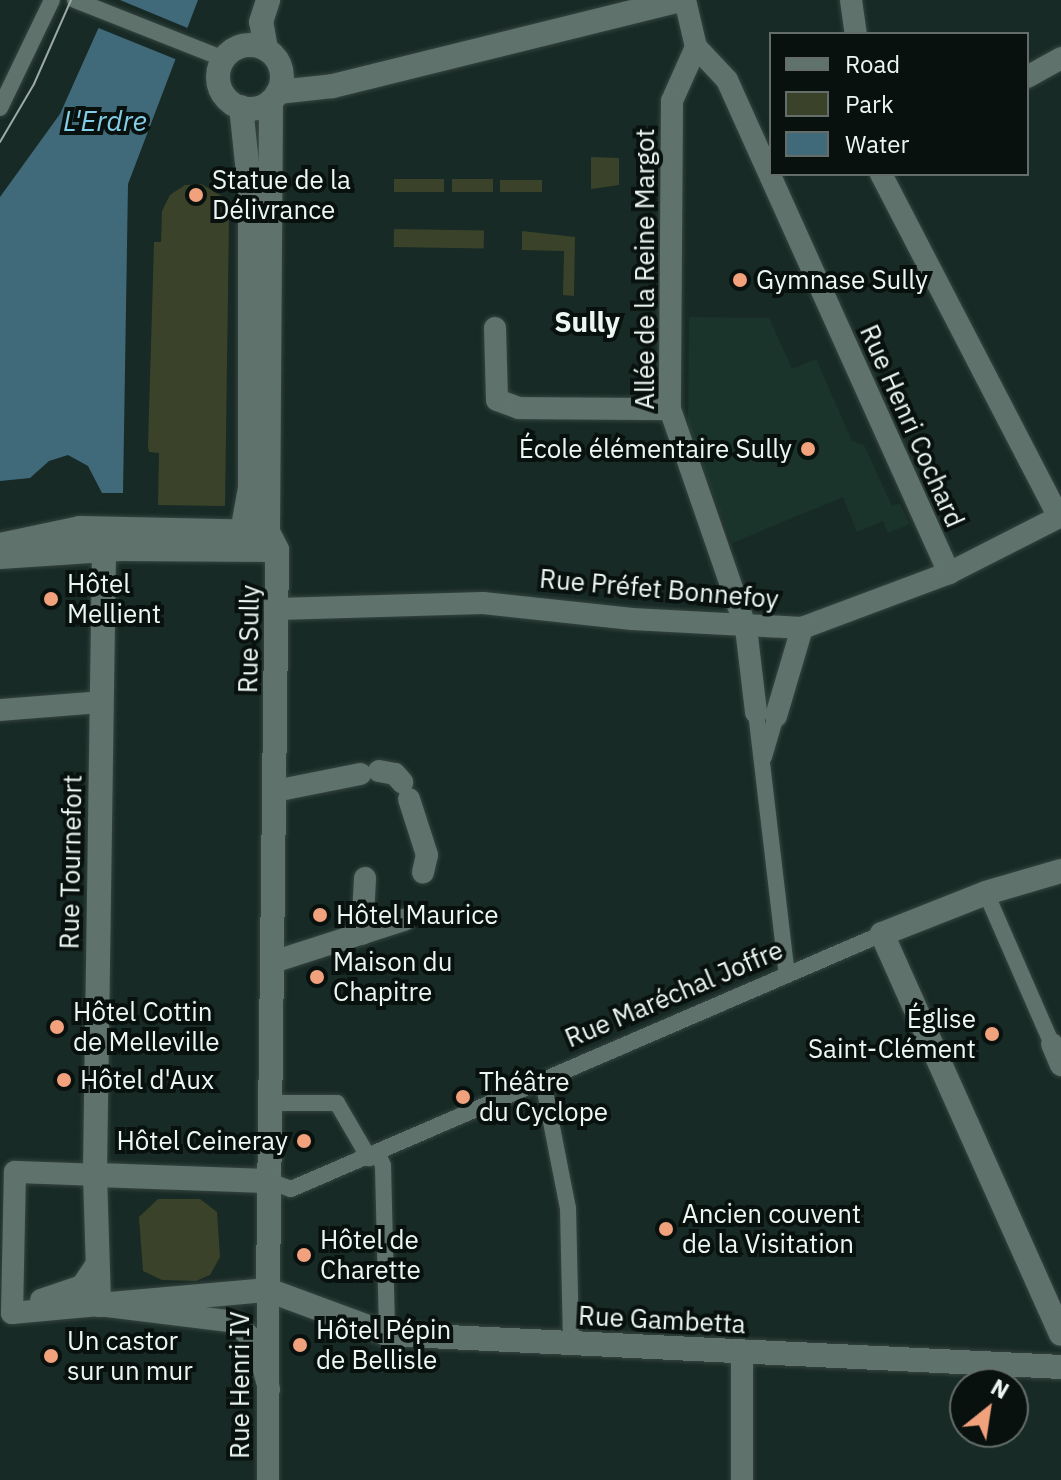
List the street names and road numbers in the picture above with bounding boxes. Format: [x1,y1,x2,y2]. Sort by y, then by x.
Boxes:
street label: Allée de la Reine Margot [629,128,661,410]
street label: Rue Henri Cochard [853,320,971,532]
street label: Rue Préfet Bonnefoy [538,563,780,615]
street label: Rue Sully [232,585,266,693]
street label: Rue Tournefort [54,774,88,950]
street label: Rue Maréchal Joffre [560,934,788,1054]
street label: Rue Gambetta [577,1300,747,1340]
street label: Rue Henri IV [224,1311,256,1459]

